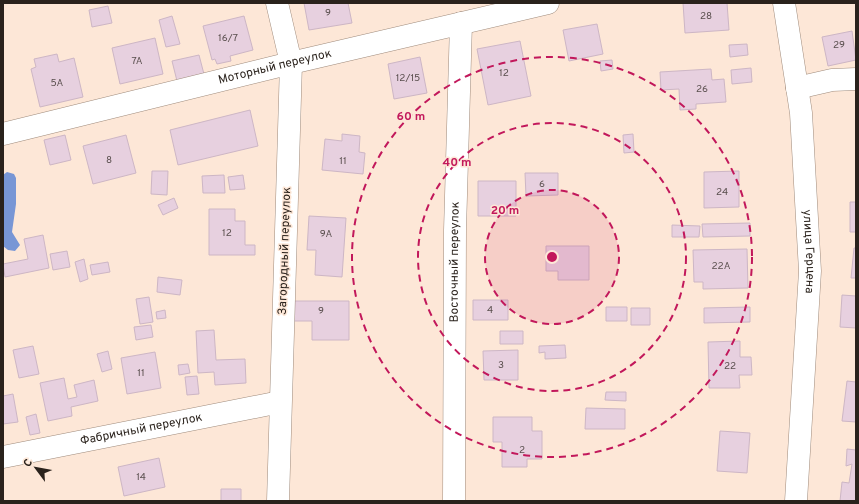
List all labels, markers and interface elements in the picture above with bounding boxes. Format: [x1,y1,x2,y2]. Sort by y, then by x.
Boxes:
house number: 9 [325,7,331,20]
house number: 28 [700,10,712,23]
house number: 16/7 [218,32,238,45]
house number: 29 [833,39,845,52]
street label: Моторный переулок [217,46,333,89]
house number: 7А [132,55,143,68]
house number: 12 [499,67,509,80]
house number: 12/15 [396,72,420,85]
house number: 5А [51,77,64,90]
house number: 26 [696,83,708,96]
text: 60 m [397,109,425,125]
house number: 8 [106,154,112,167]
house number: 11 [339,155,347,168]
text: 40 m [442,155,472,171]
house number: 6 [539,178,545,191]
house number: 24 [716,186,728,199]
street label: Загородный переулок [275,187,295,315]
street label: Восточный переулок [447,201,464,322]
text: 20 m [491,203,519,219]
street label: улица Герцена [799,209,818,294]
house number: 12 [222,227,232,240]
house number: 9А [320,228,332,241]
centre of rings [545,250,559,264]
house number: 22А [711,260,731,273]
house number: 4 [487,304,493,317]
house number: 9 [318,305,324,318]
house number: 3 [498,359,504,372]
house number: 22 [724,360,736,373]
house number: 11 [137,367,145,380]
street label: Фабричный переулок [79,410,204,449]
house number: 2 [519,444,525,457]
north arrow [16,448,56,488]
text: С [21,457,36,470]
house number: 14 [136,471,146,484]

